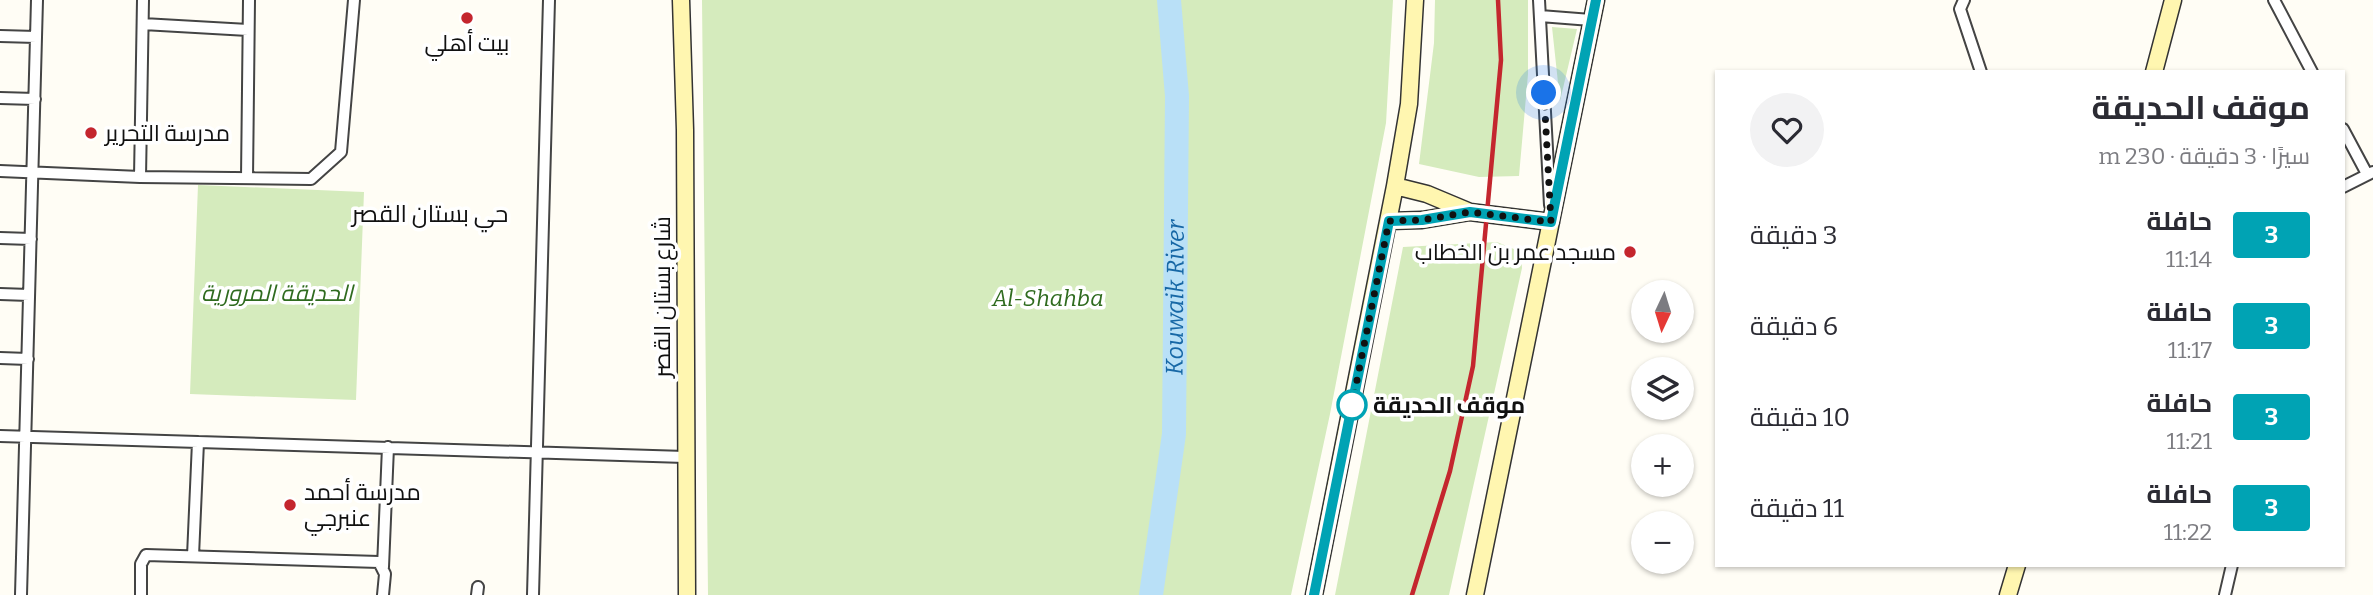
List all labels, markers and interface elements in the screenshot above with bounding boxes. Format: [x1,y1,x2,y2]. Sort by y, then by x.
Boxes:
marker: بيت أهلي [459,10,475,26]
place label: بيت أهلي [425,28,510,61]
your location [1526,75,1561,110]
text: موقف الحديقة [2092,88,2310,128]
button: heart [1750,93,1824,167]
place label: مدرسة التحرير [103,119,230,147]
marker: مدرسة التحرير [83,125,99,141]
text: سيرًا · 3 دقيقة · 230 m [2099,142,2310,170]
district label: حي بستان القصر [350,200,508,233]
text: حافلة [2147,206,2212,237]
street label: شارع بستان القصر [648,216,678,380]
water label: Kouwaik River [1161,219,1190,375]
text: 3 دقيقة [1750,220,1838,251]
text: 3 [2265,221,2278,249]
place label: مسجد عمر بن الخطاب [1415,238,1616,266]
marker: مسجد عمر بن الخطاب [1622,244,1638,260]
text: 11:14 [2166,245,2212,273]
park label: الحديقة المرورية [201,279,356,307]
north arrow [1631,280,1694,343]
map controls [1631,280,1694,574]
park label: Al-Shahba [991,284,1104,312]
text: حافلة [2147,297,2212,328]
text: 6 دقيقة [1750,311,1838,342]
text: 3 [2265,312,2278,340]
text: 11:17 [2168,336,2212,364]
button: layers [1631,357,1694,420]
text: حافلة [2147,388,2212,419]
marker: موقف الحديقة [1337,390,1367,420]
place label: موقف الحديقة [1373,391,1525,419]
text: 10 دقيقة [1750,402,1850,433]
text: 3 [2265,403,2278,431]
text: 11:21 [2167,427,2212,455]
button: + [1631,434,1694,497]
place label: مدرسة أحمد عنبرجي [304,477,421,536]
text: حافلة [2147,479,2212,510]
text: 11 دقيقة [1750,493,1844,524]
text: 3 [2265,494,2278,522]
marker: مدرسة أحمد عنبرجي [282,497,298,513]
button: − [1631,511,1694,574]
text: 11:22 [2163,518,2212,546]

